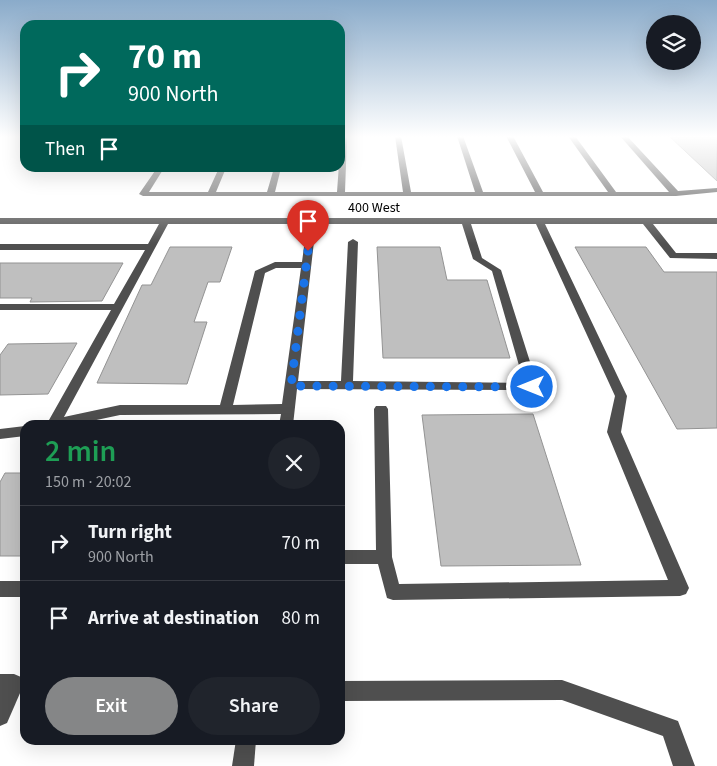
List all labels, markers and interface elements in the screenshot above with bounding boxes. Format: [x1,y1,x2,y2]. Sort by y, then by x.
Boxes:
map controls [646,15,701,70]
button: layers [646,15,701,70]
text: 70 m [128,32,202,82]
icon: right [45,40,110,105]
text: 900 North [128,78,218,110]
icon: arrive [95,135,123,163]
text: Then [45,136,85,163]
street label: 400 West [348,198,400,218]
pin [287,200,329,251]
icon: arrive [294,207,322,235]
position arrow [505,360,557,412]
text: 2 min [45,430,116,473]
button: close [268,437,320,489]
text: 150 m · 20:02 [45,471,132,493]
text: Turn right [88,519,172,546]
icon: right [45,529,73,557]
text: 70 m [282,530,320,557]
text: 900 North [88,546,154,568]
icon: arrive [45,604,73,632]
text: Arrive at destination [88,605,259,632]
text: 80 m [282,605,320,632]
button: Exit [45,677,178,735]
button: Share [188,677,320,735]

